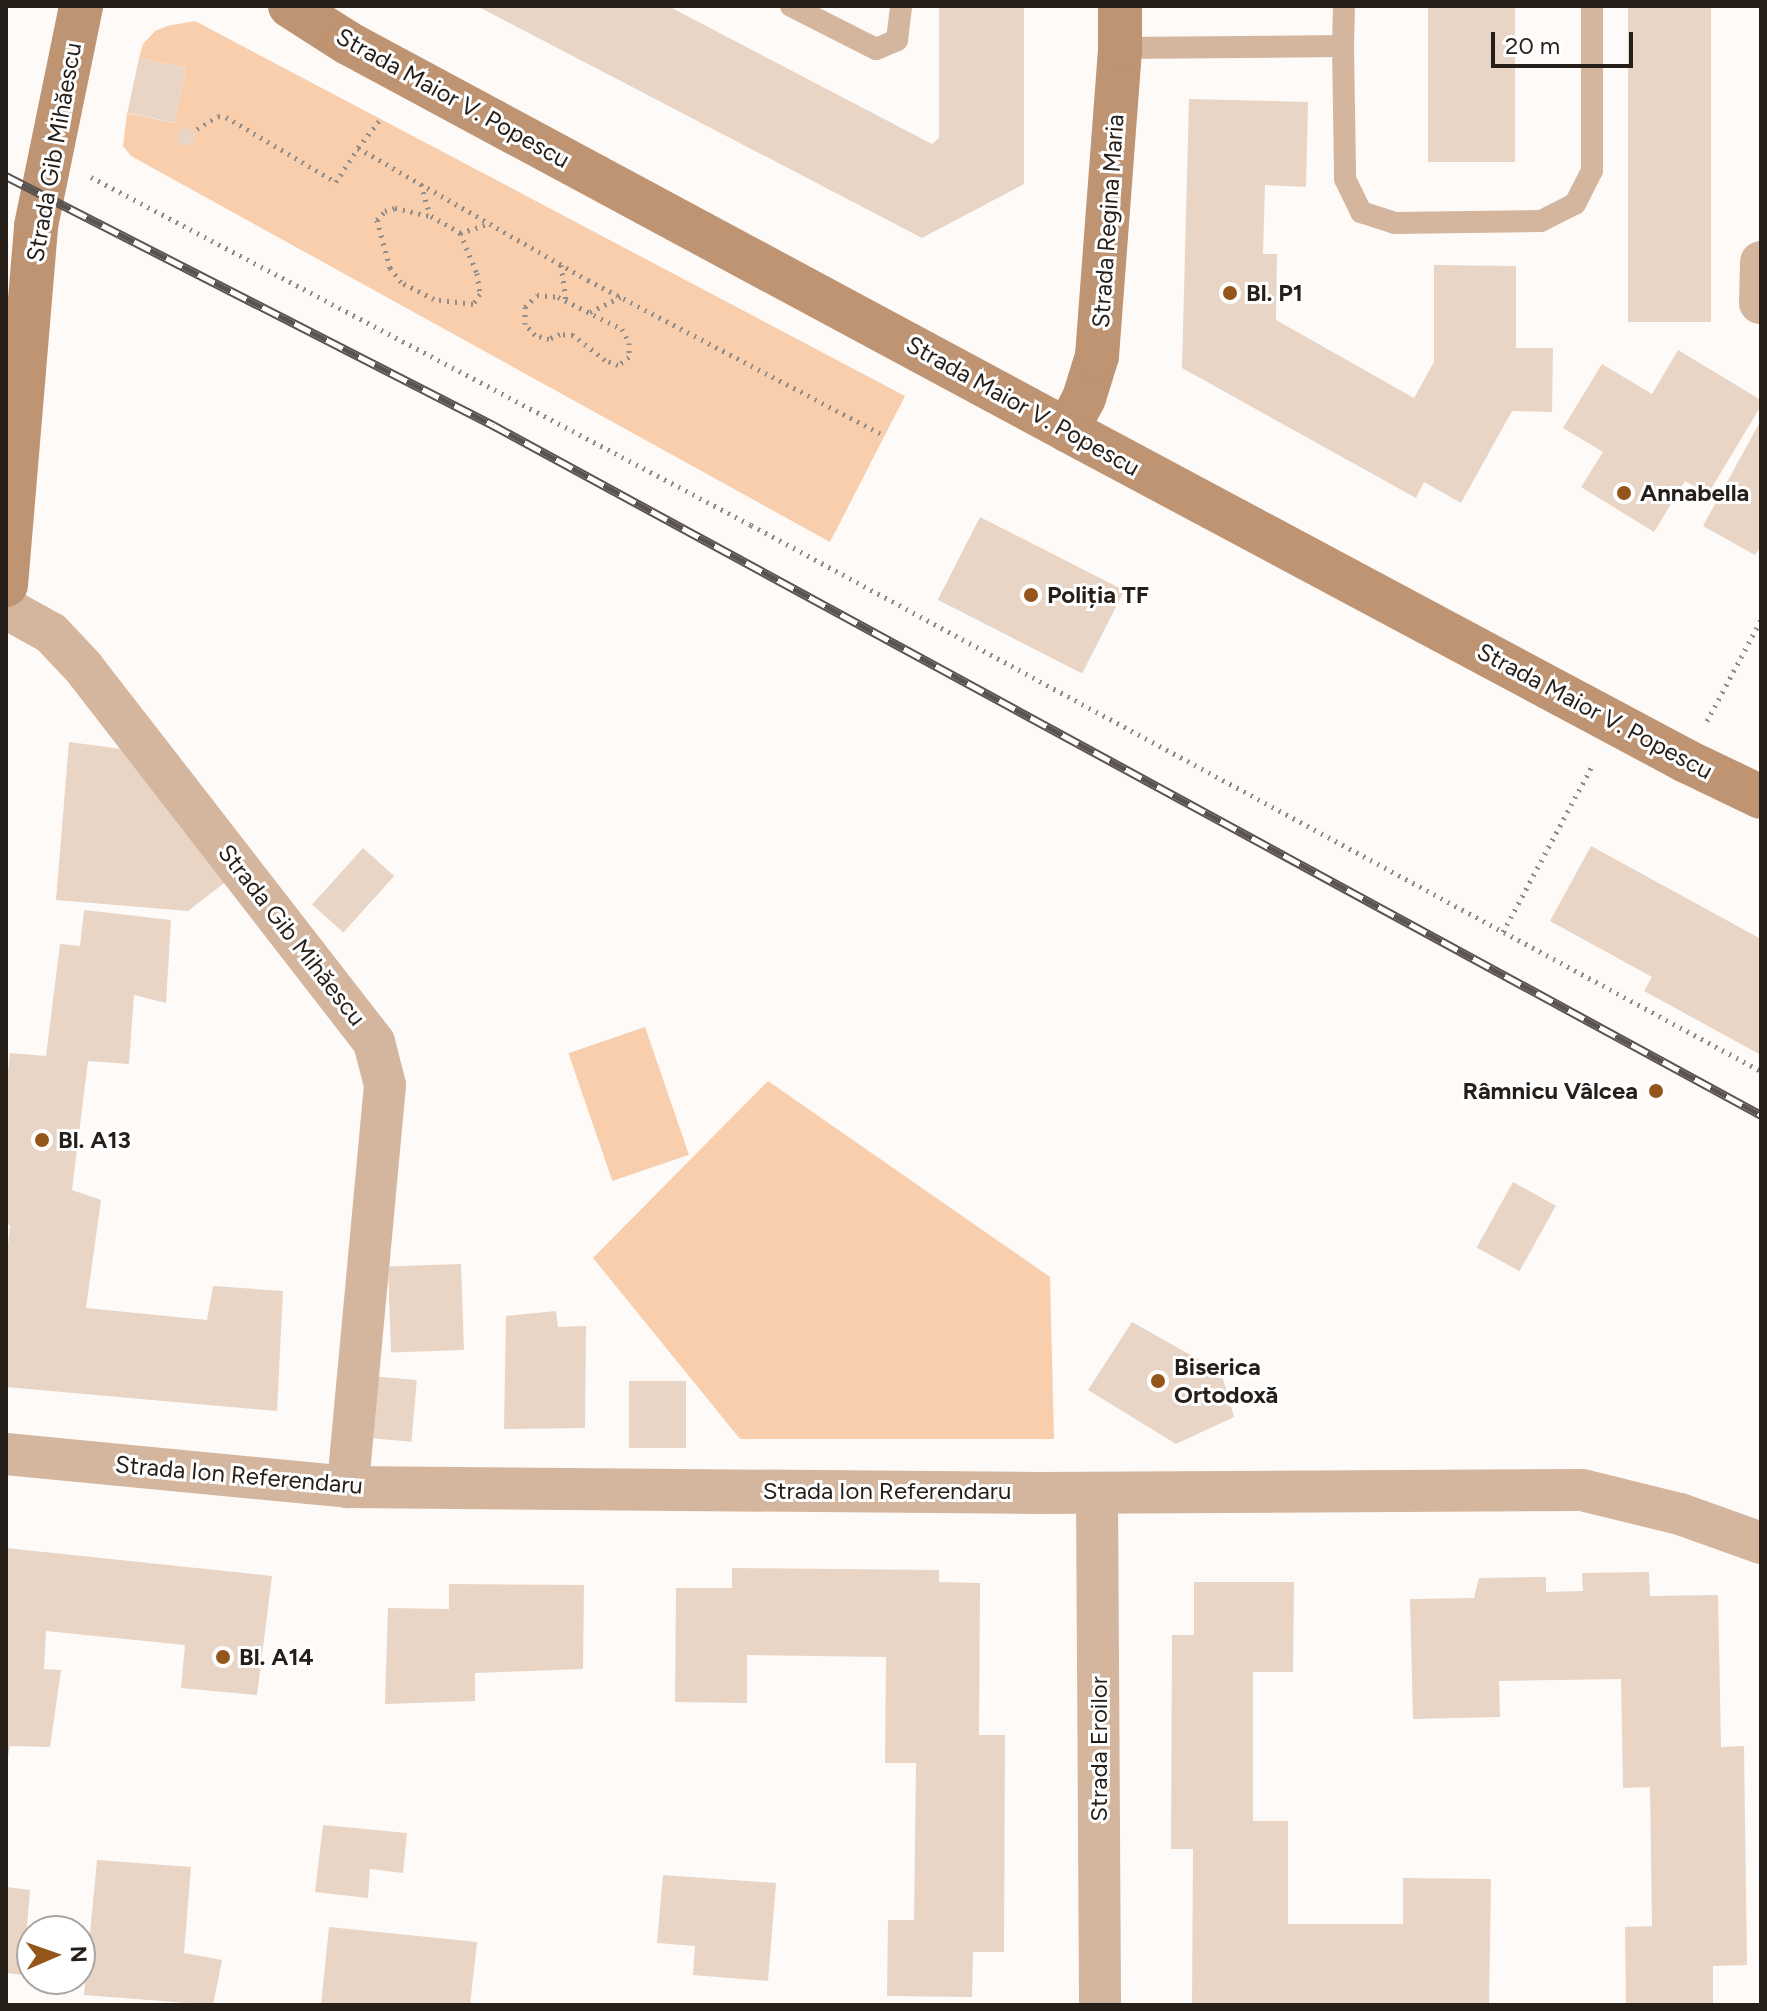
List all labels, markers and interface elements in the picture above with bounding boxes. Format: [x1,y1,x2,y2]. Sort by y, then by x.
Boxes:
scale bar [1495,16,1637,66]
street label: Strada Maior V. Popescu [331,22,575,174]
text: 20 m [1505,31,1560,60]
street label: Strada Gib Mihăescu [21,40,87,264]
street label: Strada Regina Maria [1086,113,1130,329]
place label: Bl. P1 [1246,279,1303,307]
marker: Bl. P1 [1221,284,1239,302]
street label: Strada Maior V. Popescu [901,330,1145,482]
place label: Annabella [1640,479,1749,507]
marker: Annabella [1615,484,1633,502]
place label: Poliția TF [1047,581,1149,609]
marker: Poliția TF [1022,586,1040,604]
street label: Strada Maior V. Popescu [1472,637,1718,785]
street label: Strada Gib Mihăescu [212,839,372,1031]
place label: Râmnicu Vâlcea [1462,1077,1638,1105]
marker: Râmnicu Vâlcea [1645,1080,1667,1102]
place label: Bl. A13 [58,1126,131,1154]
marker: Bl. A13 [33,1131,51,1149]
place label: Biserica Ortodoxă [1174,1353,1278,1409]
marker: Biserica Ortodoxă [1149,1372,1167,1390]
street label: Strada Ion Referendaru [114,1450,364,1500]
street label: Strada Ion Referendaru [763,1477,1011,1505]
place label: Bl. A14 [239,1643,314,1671]
marker: Bl. A14 [214,1648,232,1666]
street label: Strada Eroilor [1085,1676,1113,1822]
north arrow [16,1915,96,1995]
text: N [65,1945,92,1963]

